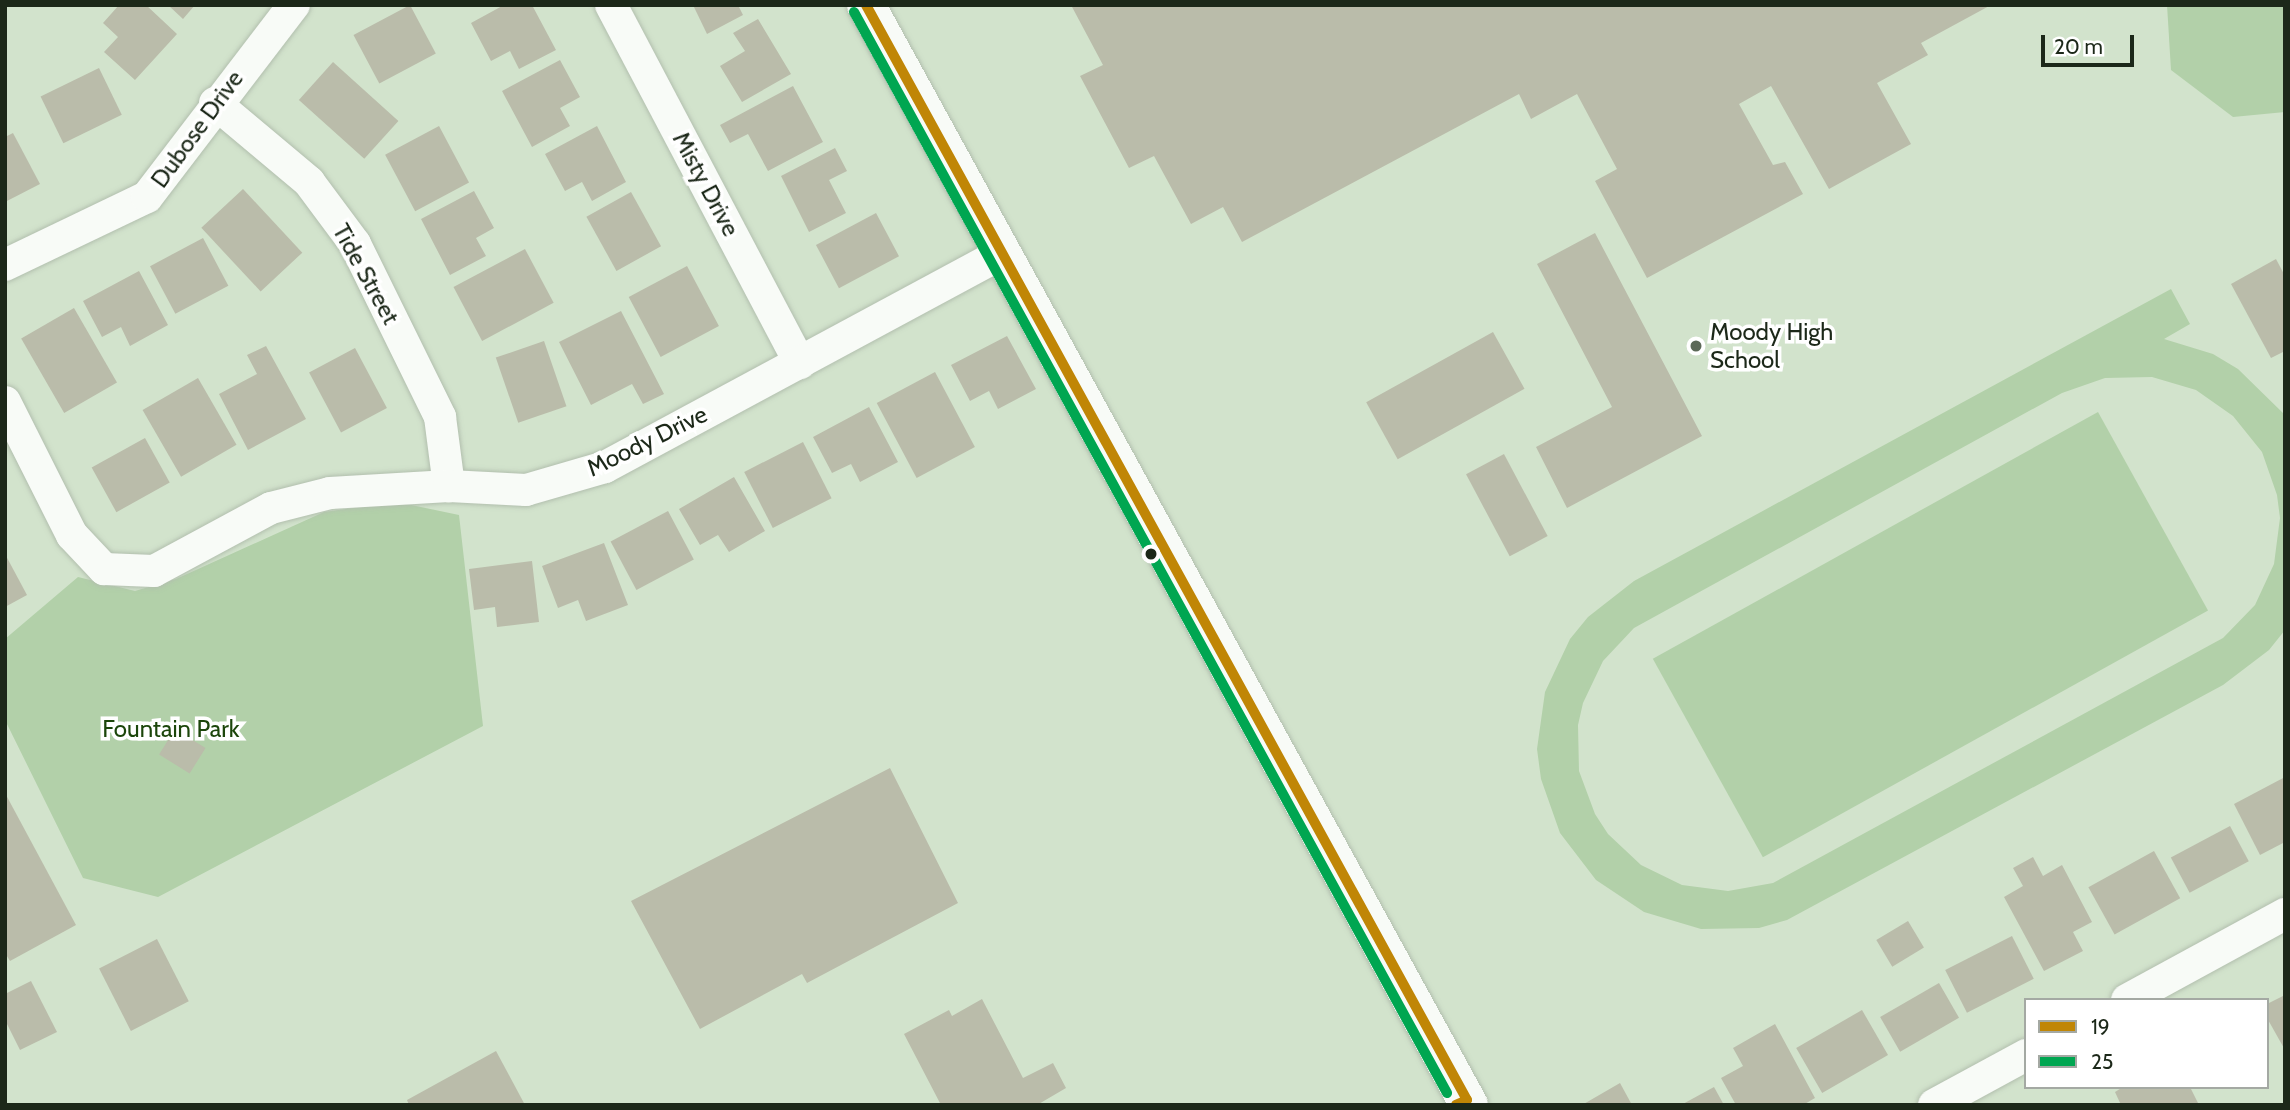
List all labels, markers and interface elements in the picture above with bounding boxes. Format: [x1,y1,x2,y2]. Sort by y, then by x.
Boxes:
scale bar [2045,21,2138,65]
text: 20 m [2054,34,2103,59]
street label: Dubose Drive [145,65,249,193]
street label: Misty Drive [667,127,745,241]
street label: Tide Street [327,219,405,329]
place label: Moody High School [1710,318,1833,374]
marker: Moody High School [1688,338,1704,354]
street label: Moody Drive [582,400,712,482]
unlabelled marker [1144,547,1158,561]
park label: Fountain Park [102,715,240,743]
legend [2024,998,2269,1089]
text: 19 [2091,1014,2110,1039]
text: 25 [2091,1049,2113,1074]

